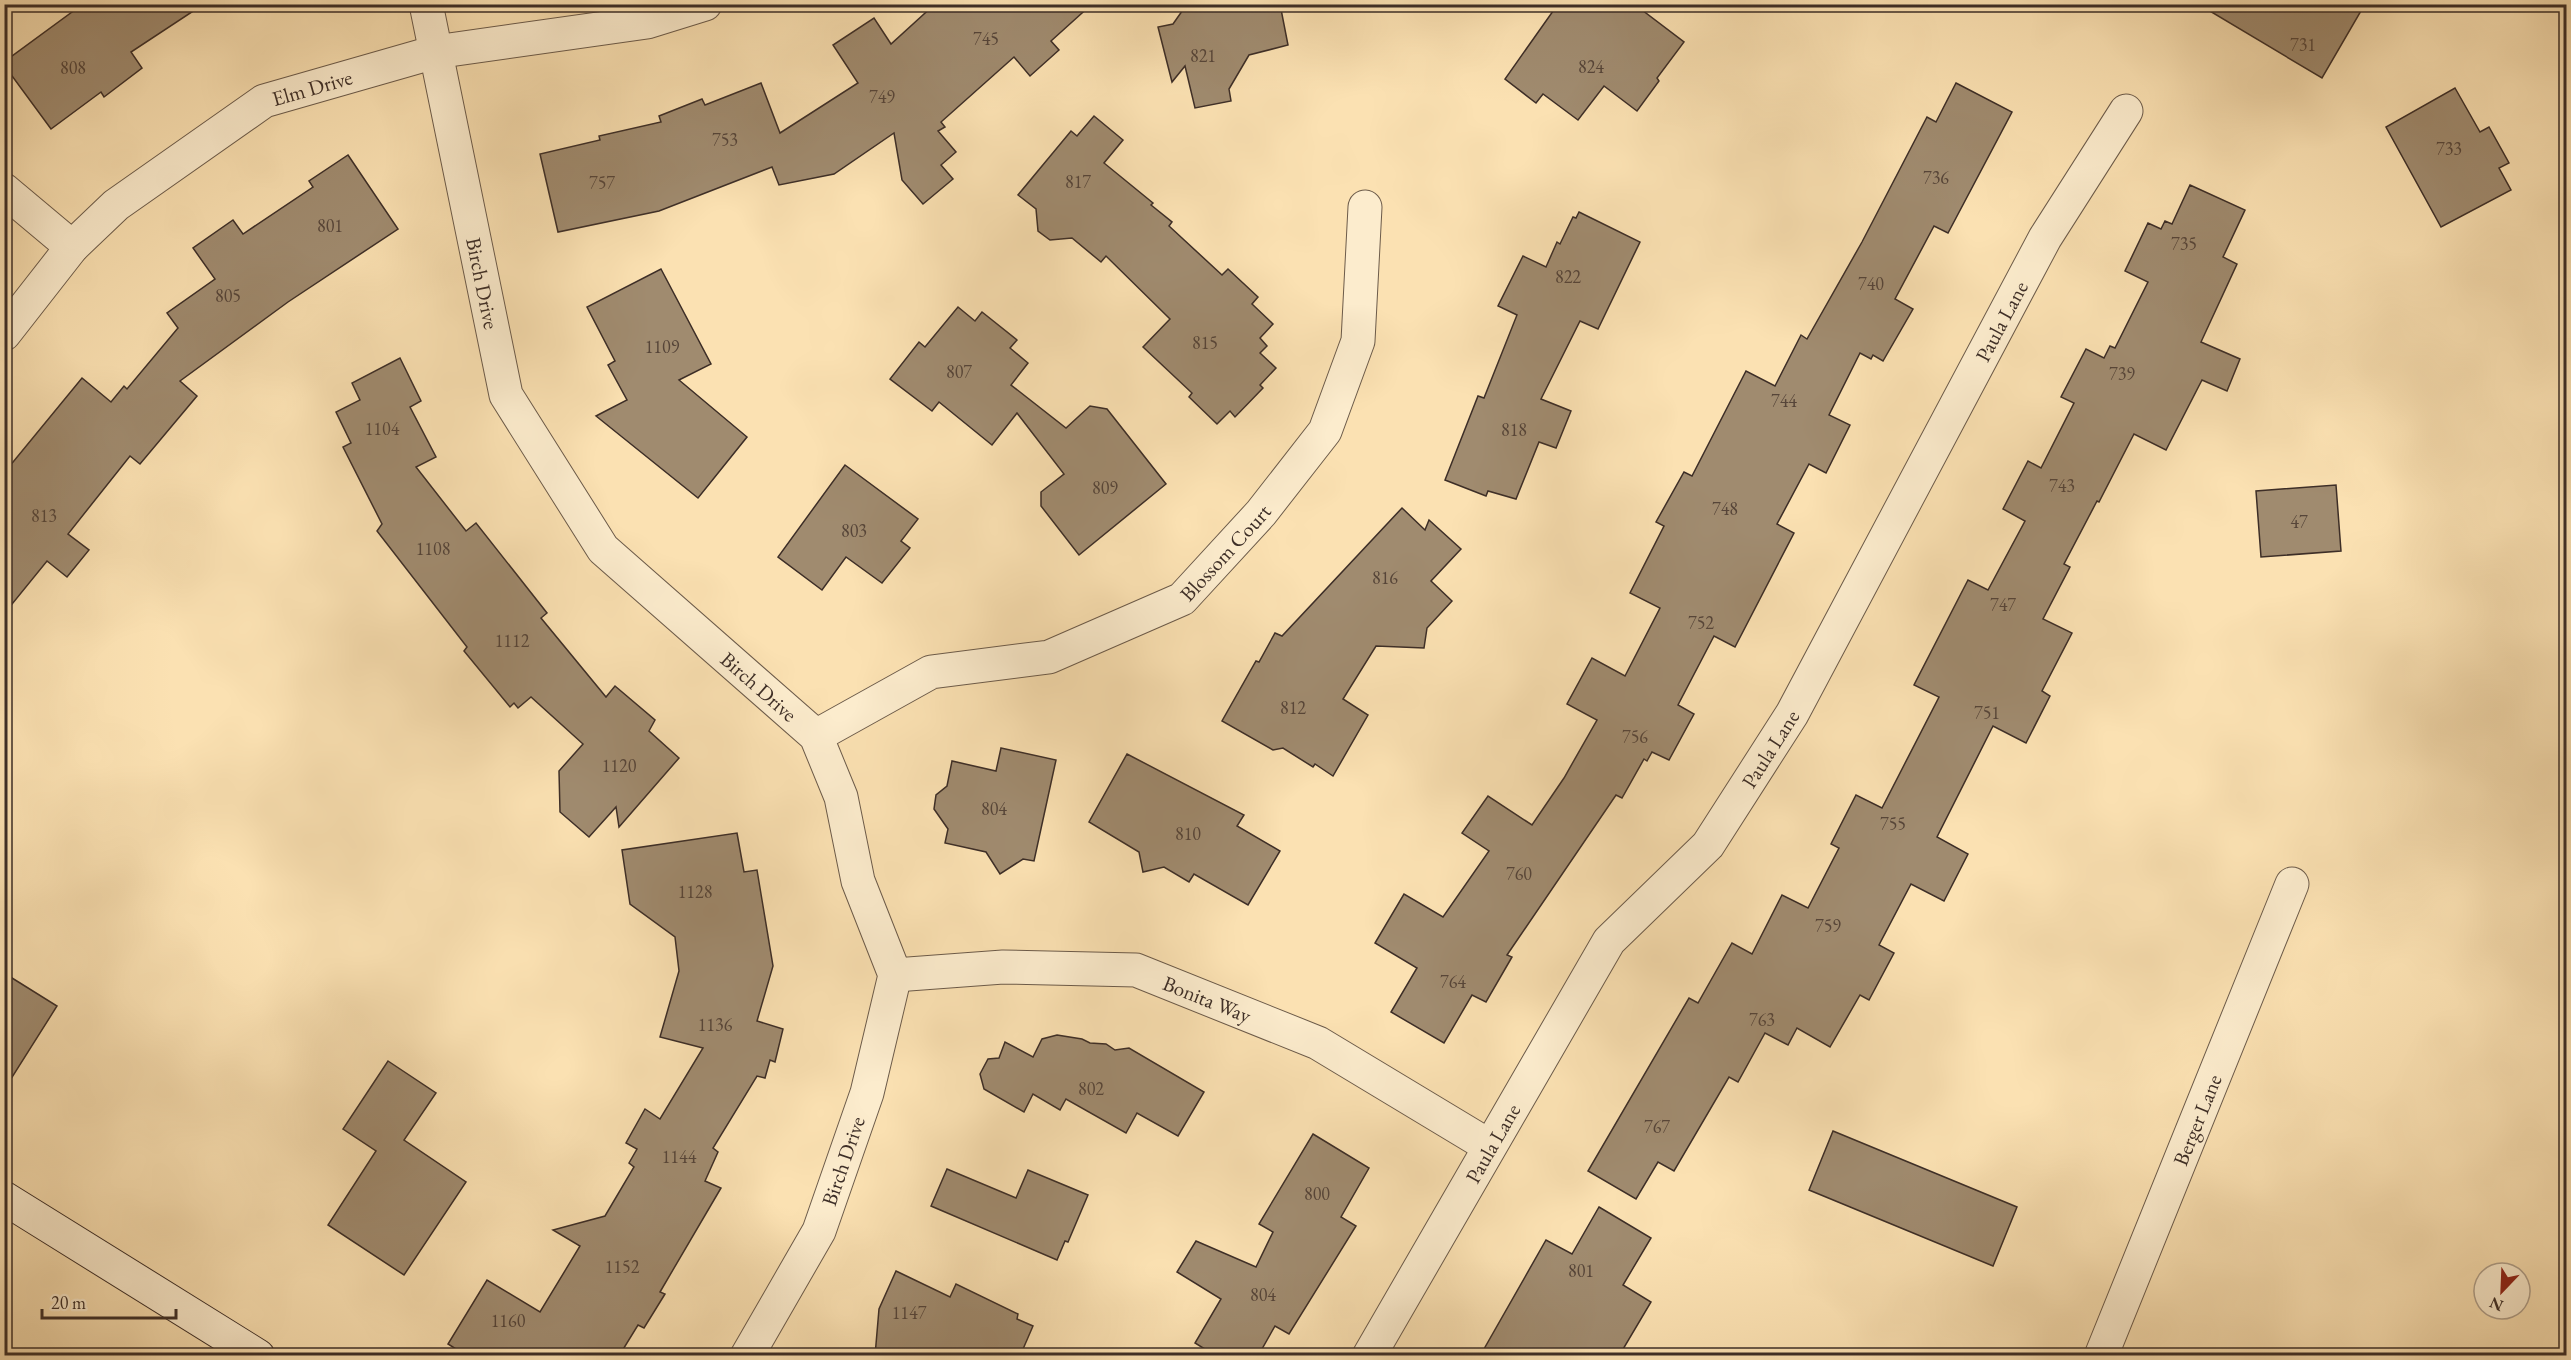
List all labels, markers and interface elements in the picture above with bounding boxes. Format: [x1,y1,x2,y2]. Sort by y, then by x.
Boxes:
house number: 745 [973,27,999,50]
house number: 731 [2290,33,2316,56]
house number: 821 [1190,44,1216,67]
house number: 824 [1578,55,1604,78]
house number: 808 [60,56,86,79]
street label: Elm Drive [269,63,355,112]
house number: 749 [869,85,895,108]
house number: 753 [712,128,738,151]
house number: 733 [2436,137,2462,160]
house number: 736 [1923,166,1949,189]
house number: 817 [1065,170,1091,193]
house number: 757 [589,171,615,194]
house number: 801 [317,214,343,237]
house number: 735 [2171,232,2197,255]
street label: Birch Drive [461,235,506,331]
house number: 822 [1555,265,1581,288]
house number: 740 [1858,272,1884,295]
street label: Paula Lane [1968,276,2033,366]
house number: 805 [215,284,241,307]
house number: 815 [1192,331,1218,354]
house number: 1109 [645,335,680,358]
house number: 807 [946,360,972,383]
house number: 739 [2109,362,2135,385]
house number: 744 [1771,389,1797,412]
house number: 1104 [365,417,400,440]
house number: 818 [1501,418,1527,441]
house number: 743 [2049,474,2075,497]
house number: 809 [1092,476,1118,499]
house number: 748 [1712,497,1738,520]
street label: Blossom Court [1174,498,1277,607]
house number: 813 [31,504,57,527]
house number: 47 [2290,510,2308,533]
house number: 803 [841,519,867,542]
house number: 1108 [416,537,450,560]
house number: 816 [1372,566,1398,589]
house number: 747 [1990,593,2016,616]
house number: 752 [1688,611,1714,634]
house number: 1112 [495,629,530,652]
street label: Birch Drive [715,645,803,727]
house number: 812 [1280,696,1306,719]
house number: 751 [1974,701,2000,724]
street label: Paula Lane [1735,704,1805,793]
house number: 756 [1622,725,1648,748]
house number: 1120 [602,754,637,777]
house number: 804 [981,797,1007,820]
house number: 755 [1880,812,1906,835]
house number: 810 [1175,822,1201,845]
house number: 760 [1506,862,1532,885]
house number: 1128 [678,880,712,903]
house number: 759 [1815,914,1841,937]
street label: Bonita Way [1159,969,1256,1029]
house number: 764 [1440,970,1466,993]
house number: 763 [1749,1008,1775,1031]
house number: 1136 [698,1013,733,1036]
street label: Berger Lane [2166,1070,2227,1169]
house number: 802 [1078,1077,1104,1100]
street label: Paula Lane [1459,1098,1526,1188]
street label: Birch Drive [815,1113,871,1209]
house number: 767 [1644,1115,1670,1138]
house number: 1144 [662,1145,697,1168]
house number: 800 [1304,1182,1330,1205]
house number: 1152 [605,1255,640,1278]
house number: 801 [1568,1259,1594,1282]
north arrow [2472,1261,2532,1321]
scale bar [42,1282,176,1320]
house number: 804 [1250,1283,1276,1306]
text: 20 m [51,1291,86,1314]
text: N [2486,1292,2506,1317]
house number: 1147 [892,1301,927,1324]
house number: 1160 [491,1309,526,1332]

